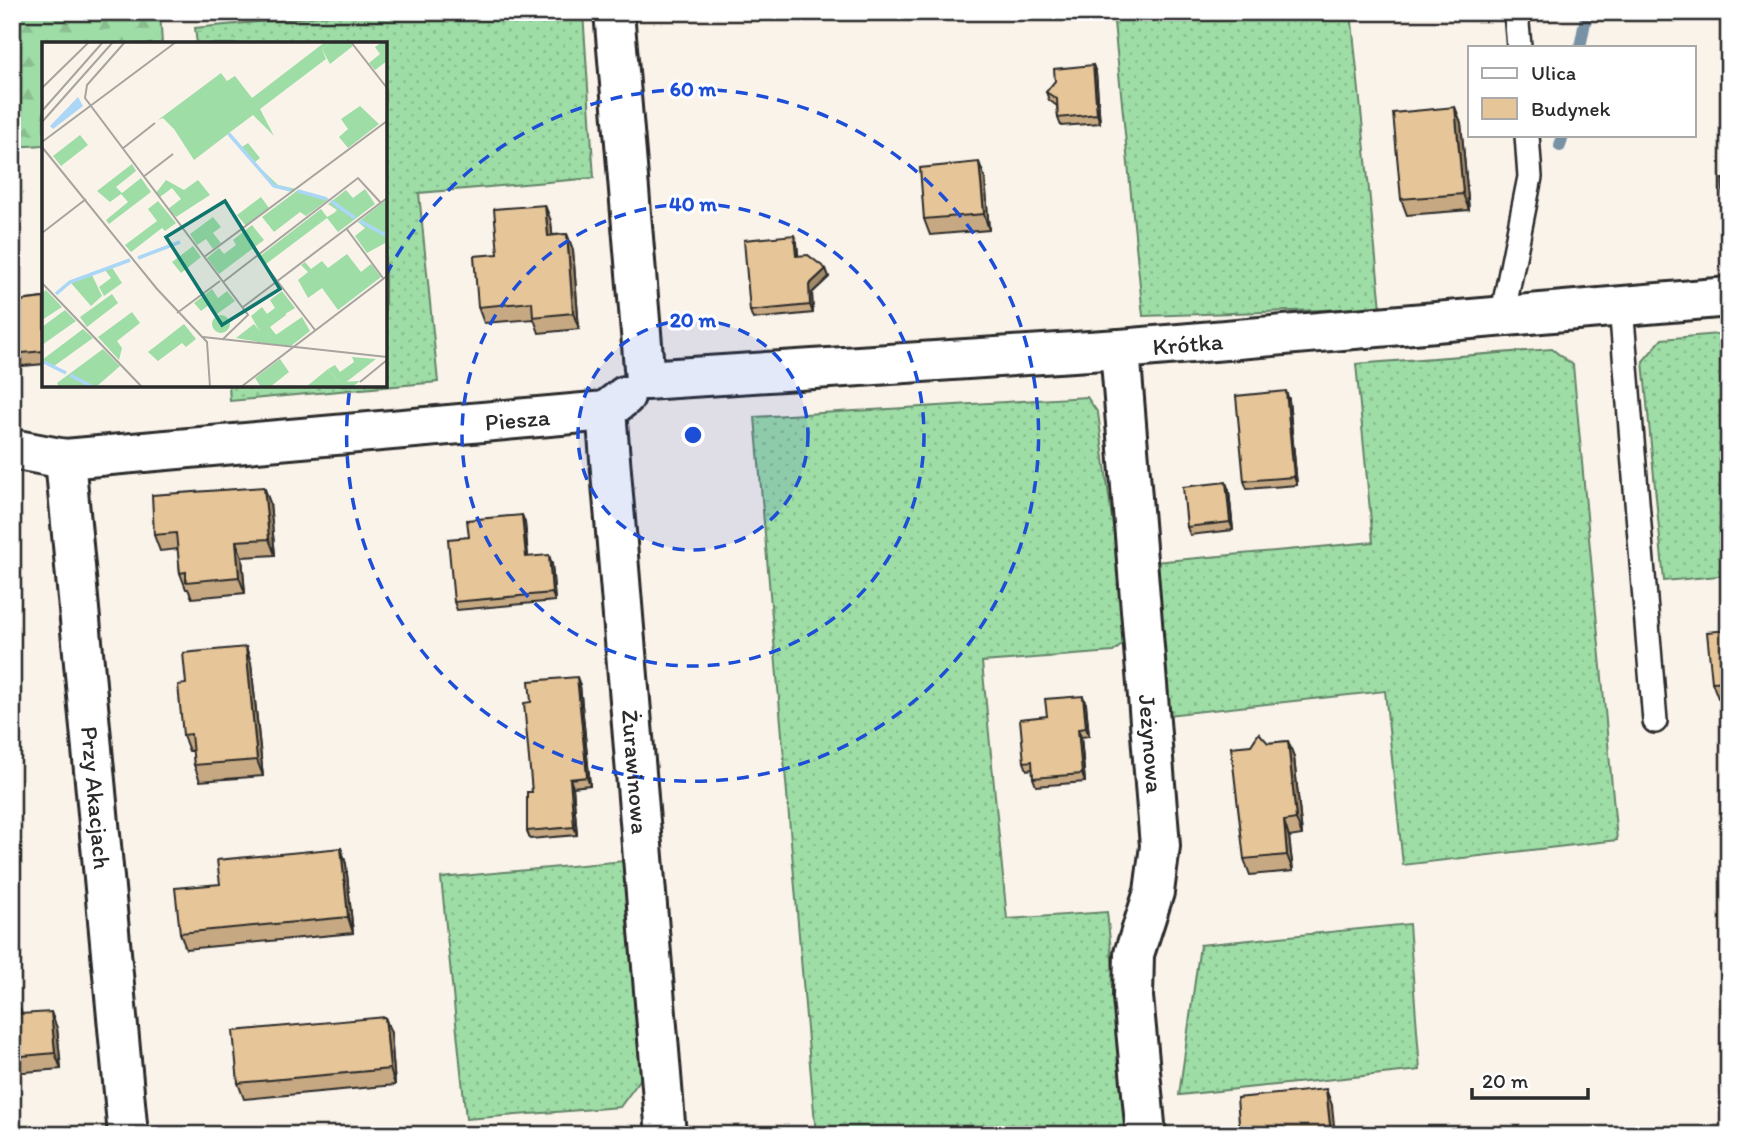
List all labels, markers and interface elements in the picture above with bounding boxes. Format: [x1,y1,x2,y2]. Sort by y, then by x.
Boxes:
inset map [42,42,387,387]
legend [1468,46,1696,136]
text: Ulica [1531,60,1576,85]
text: 60 m [670,76,717,101]
text: Budynek [1531,96,1611,121]
text: 40 m [669,191,717,216]
text: 20 m [670,307,717,332]
street label: Krótka [1151,326,1225,361]
street label: Piesza [483,401,552,436]
centre of rings [681,423,705,447]
street label: Jeżynowa [1133,693,1170,795]
street label: Żurawinowa [616,708,656,835]
street label: Przy Akacjach [75,725,118,870]
scale bar [1472,1056,1587,1100]
text: 20 m [1482,1068,1529,1093]

